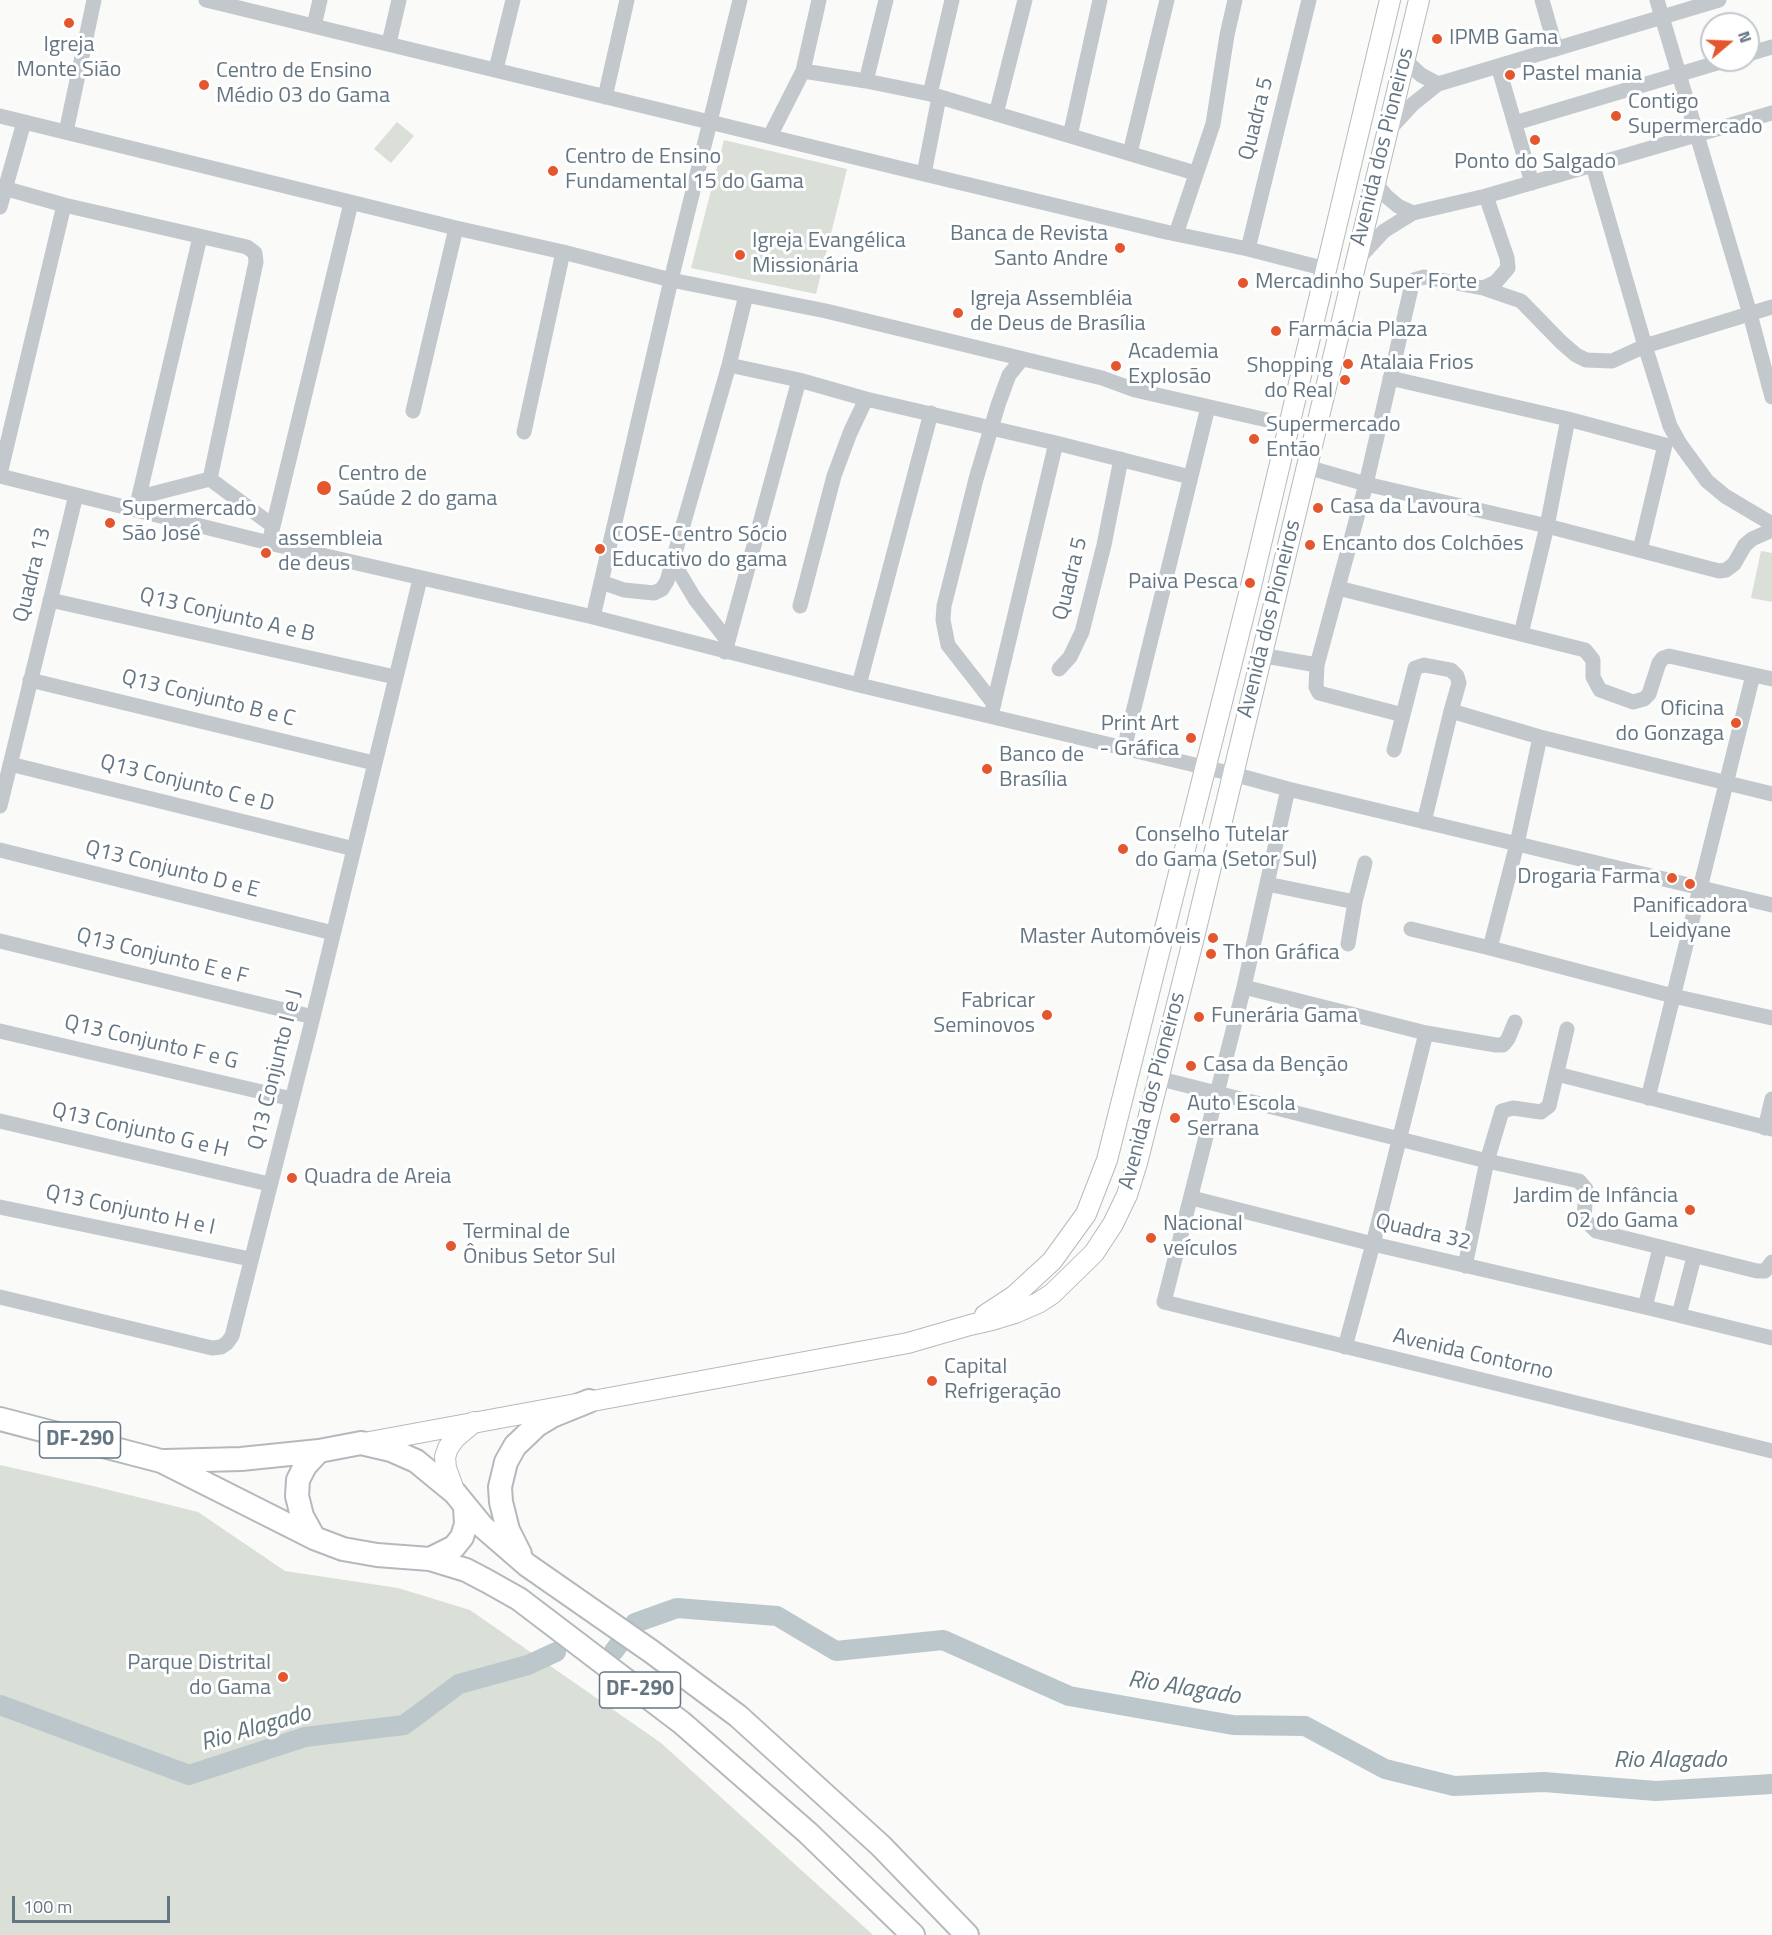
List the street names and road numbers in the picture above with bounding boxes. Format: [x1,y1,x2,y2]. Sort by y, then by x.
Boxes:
street label: Avenida dos Pioneiros [1346,45,1420,249]
street label: Quadra 5 [1234,75,1280,163]
street label: Avenida dos Pioneiros [1233,517,1307,721]
street label: Quadra 13 [8,525,58,625]
street label: Quadra 5 [1048,535,1094,623]
street label: Q13 Conjunto A e B [137,583,317,649]
street label: Q13 Conjunto B e C [118,665,298,733]
street label: Q13 Conjunto C e D [97,750,277,818]
street label: Q13 Conjunto D e E [82,836,262,904]
street label: Q13 Conjunto E e F [73,923,251,991]
street label: Q13 Conjunto I e J [243,987,309,1153]
street label: Avenida dos Pioneiros [1114,989,1192,1193]
street label: Q13 Conjunto F e G [62,1010,240,1076]
street label: Q13 Conjunto G e H [49,1098,231,1164]
street label: Q13 Conjunto H e I [43,1180,217,1242]
street label: Quadra 32 [1373,1209,1473,1257]
street label: Avenida Contorno [1390,1324,1556,1386]
road number: DF-290 [40,1422,121,1458]
road number: DF-290 [600,1672,680,1708]

